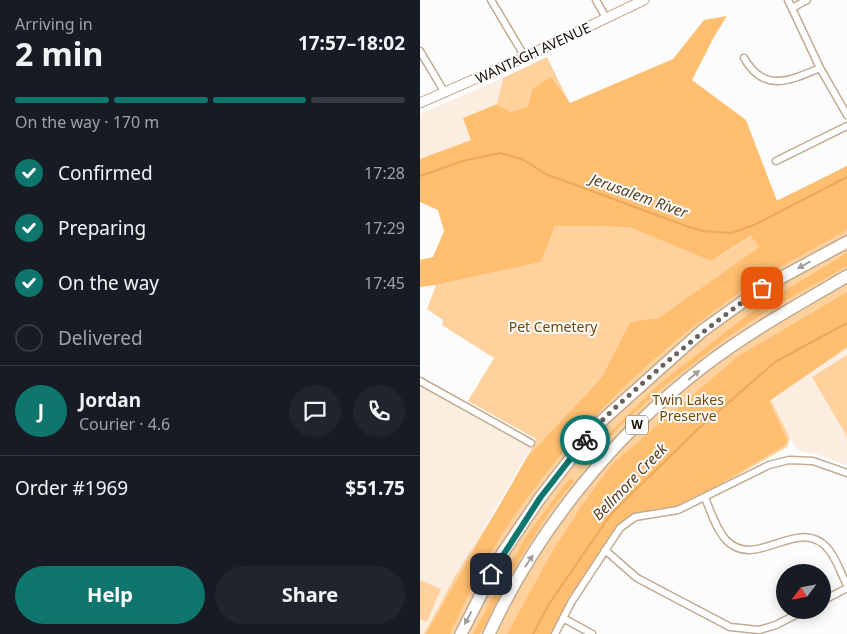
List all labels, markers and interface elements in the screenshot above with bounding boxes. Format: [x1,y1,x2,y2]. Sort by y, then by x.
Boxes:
text: Arriving in [15,13,93,35]
street label: WANTAGH AVENUE [472,18,593,88]
text: 17:57–18:02 [298,30,405,56]
text: 2 min [15,32,103,75]
text: On the way · 170 m [15,111,159,133]
icon: check [15,159,43,187]
text: Confirmed [58,160,153,186]
text: 17:28 [364,162,405,184]
water label: Jerusalem River [585,167,692,222]
icon: check [15,214,43,242]
text: Preparing [58,215,146,241]
text: 17:29 [364,217,405,239]
one-way arrow [798,261,811,270]
pin [741,267,783,309]
icon: check [15,269,43,297]
text: On the way [58,270,159,296]
text: 17:45 [364,272,405,294]
icon: bag [748,274,776,302]
park label: Pet Cemetery [509,317,598,336]
text: Delivered [58,325,143,351]
one-way arrow [687,369,700,380]
button: chat [289,385,341,437]
button: phone [353,385,405,437]
text: Jordan [79,387,141,413]
park label: Twin Lakes Preserve [652,390,724,425]
text: J [38,398,44,424]
text: Courier · 4.6 [79,413,170,435]
courier [560,415,610,465]
road number: W [626,416,648,434]
icon: bike [571,426,599,454]
water label: Bellmore Creek [587,438,672,524]
text: Order #1969 [15,475,128,501]
text: $51.75 [345,475,405,501]
pin [470,553,512,595]
one-way arrow [524,554,534,567]
icon: home [477,560,505,588]
north arrow [776,564,831,619]
map controls [776,564,831,619]
button: Help [15,566,205,624]
button: Share [215,566,405,624]
one-way arrow [464,611,472,625]

